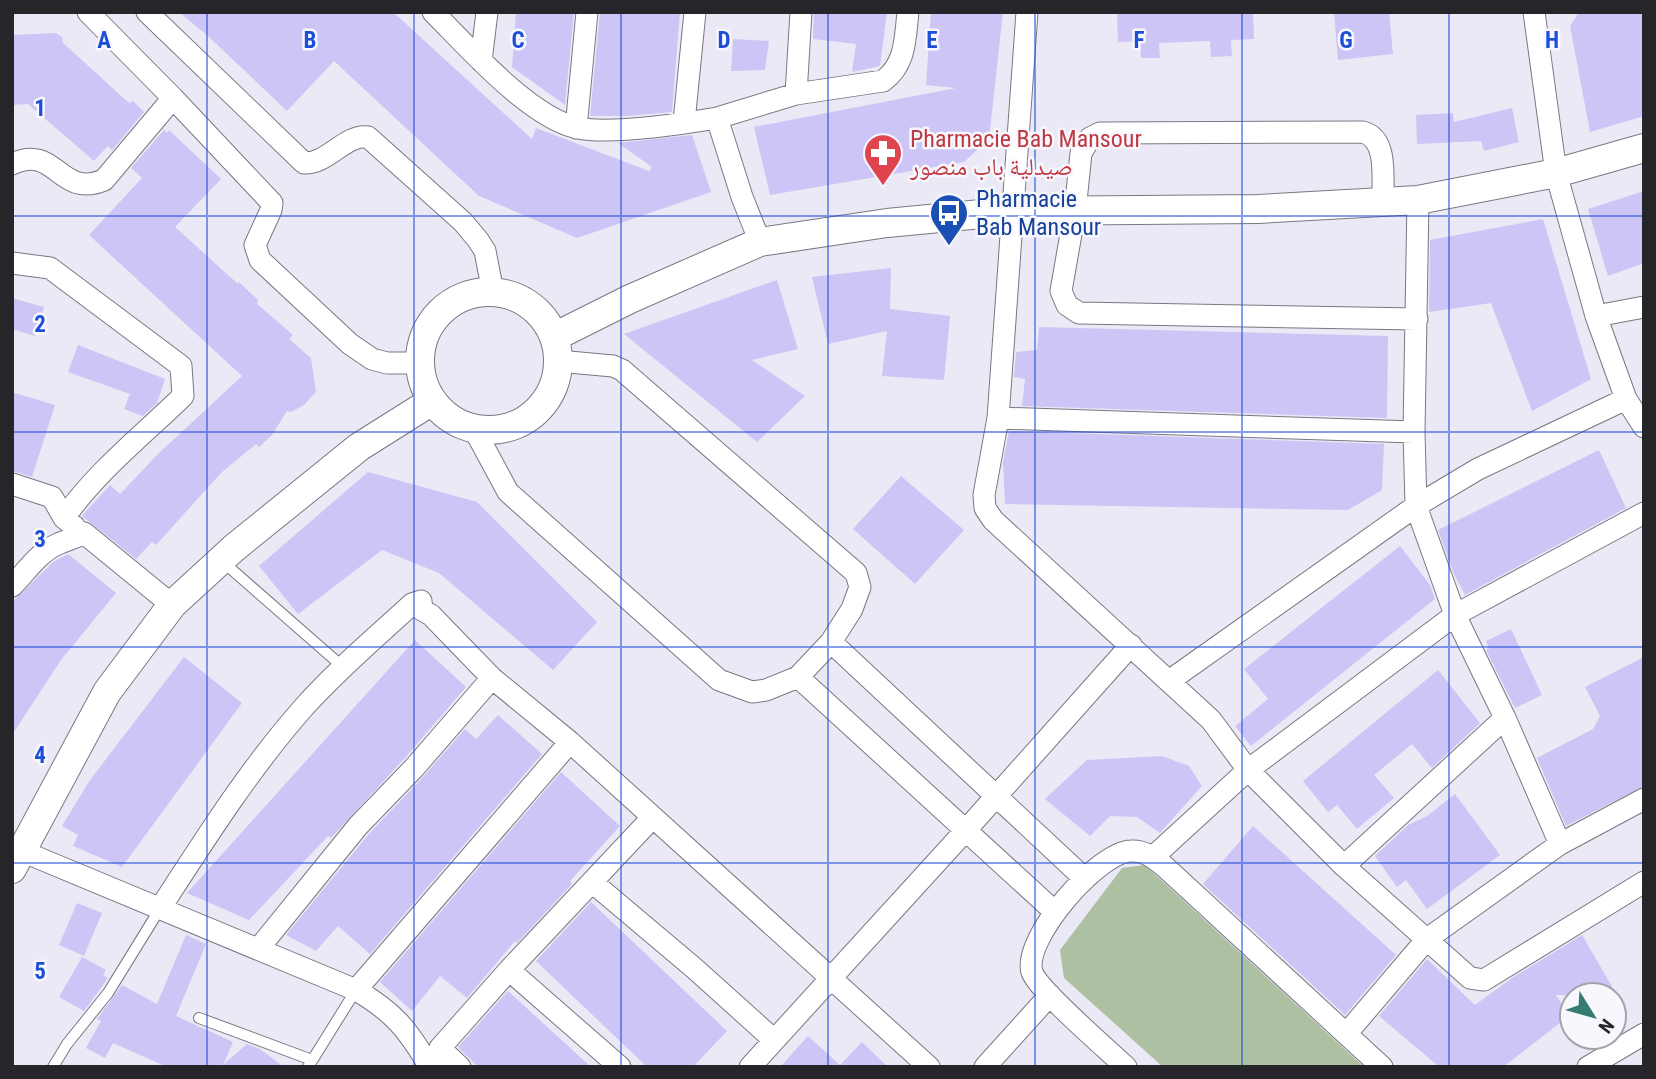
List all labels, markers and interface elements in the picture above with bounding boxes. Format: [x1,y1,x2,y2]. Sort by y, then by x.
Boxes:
text: A [97,27,111,54]
text: B [304,27,316,54]
text: C [511,27,525,54]
text: D [718,27,731,54]
text: E [926,27,938,54]
text: F [1134,27,1145,54]
text: G [1339,27,1353,54]
text: H [1545,27,1559,54]
text: 1 [34,95,46,122]
place label: Pharmacie Bab Mansour صيدلية باب منصور [909,125,1142,181]
pharmacy icon: Pharmacie Bab Mansour صيدلية باب منصور [862,132,904,187]
place label: Pharmacie Bab Mansour [976,185,1101,241]
bus stop icon: Pharmacie Bab Mansour [928,192,970,247]
text: 2 [34,311,46,338]
text: 3 [34,526,46,553]
text: 4 [34,742,46,769]
text: 5 [34,958,46,985]
north arrow [1558,981,1628,1051]
text: N [1593,1014,1619,1037]

